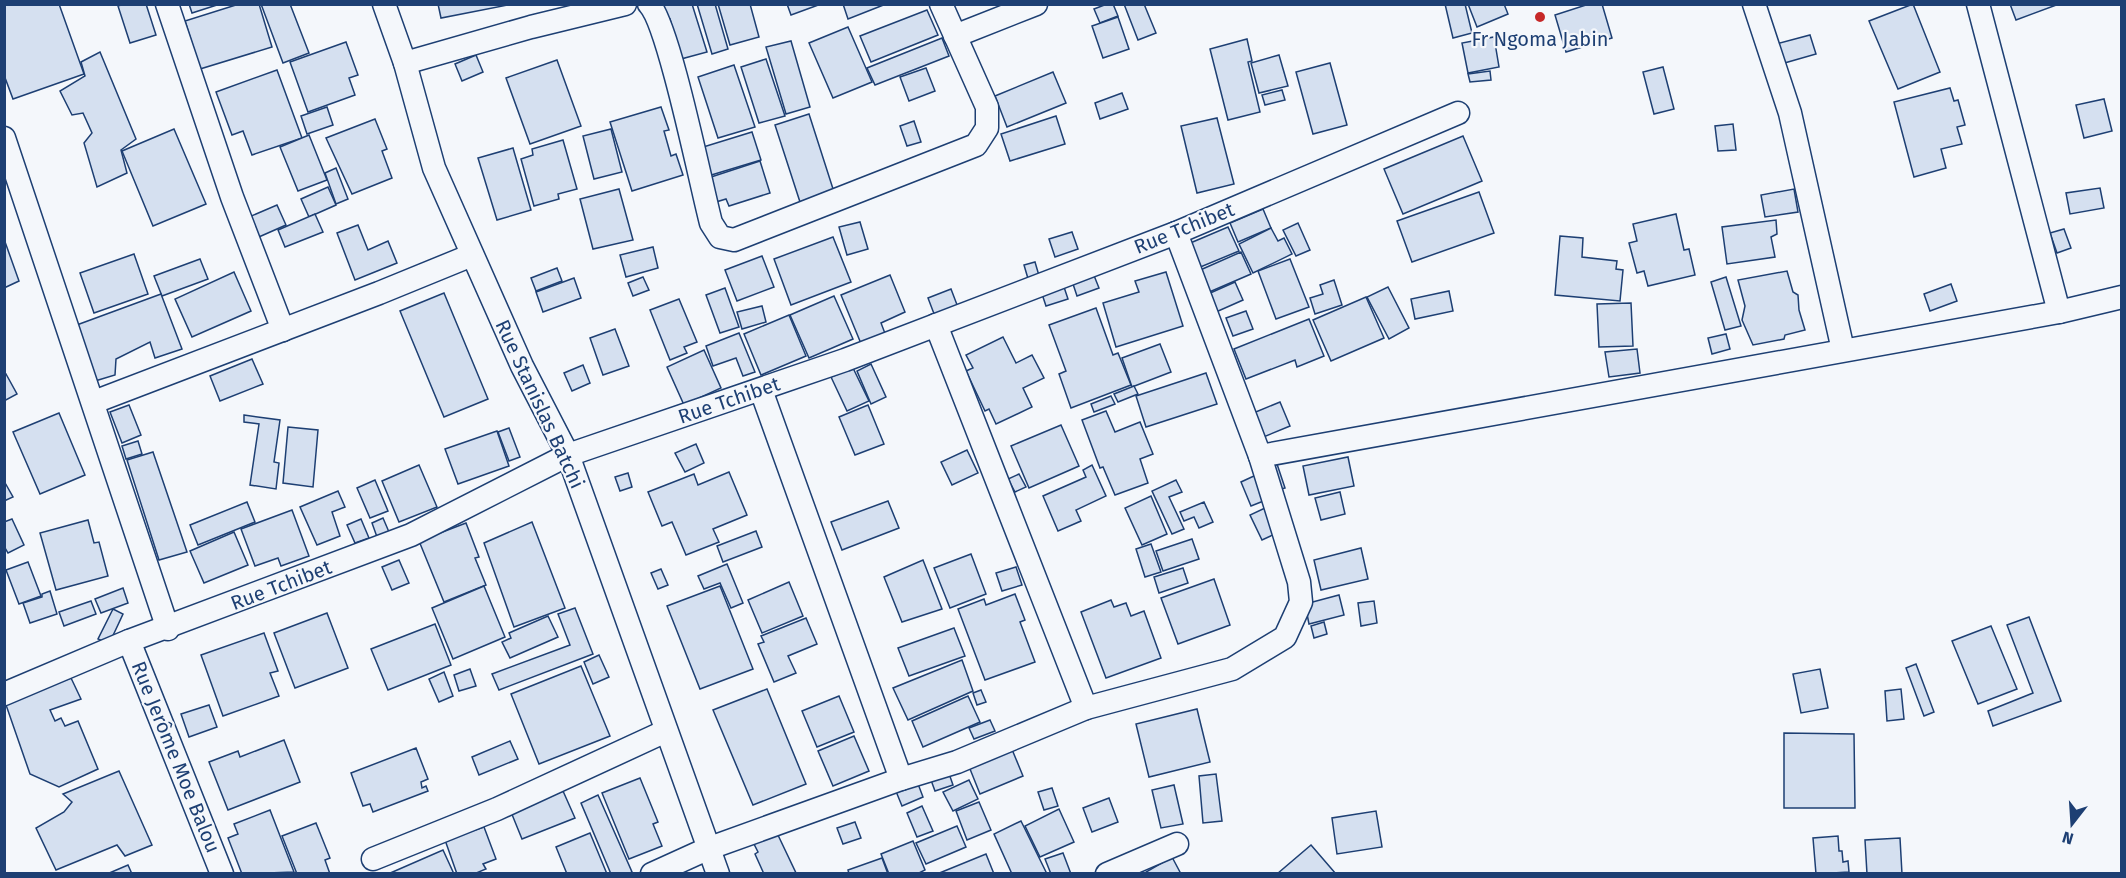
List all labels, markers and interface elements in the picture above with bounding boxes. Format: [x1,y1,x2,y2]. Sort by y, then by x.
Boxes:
marker: Fr Ngoma Jabin [1533,10,1547,24]
place label: Fr Ngoma Jabin [1471,27,1609,51]
street label: Rue Tchibet [1130,197,1238,259]
street label: Rue Stanislas Batchi [490,316,590,492]
street label: Rue Tchibet [675,371,784,429]
street label: Rue Tchibet [227,555,336,615]
street label: Rue Jerôme Moe Balou [127,658,225,856]
north arrow [2042,794,2102,854]
text: N [2060,827,2076,849]

